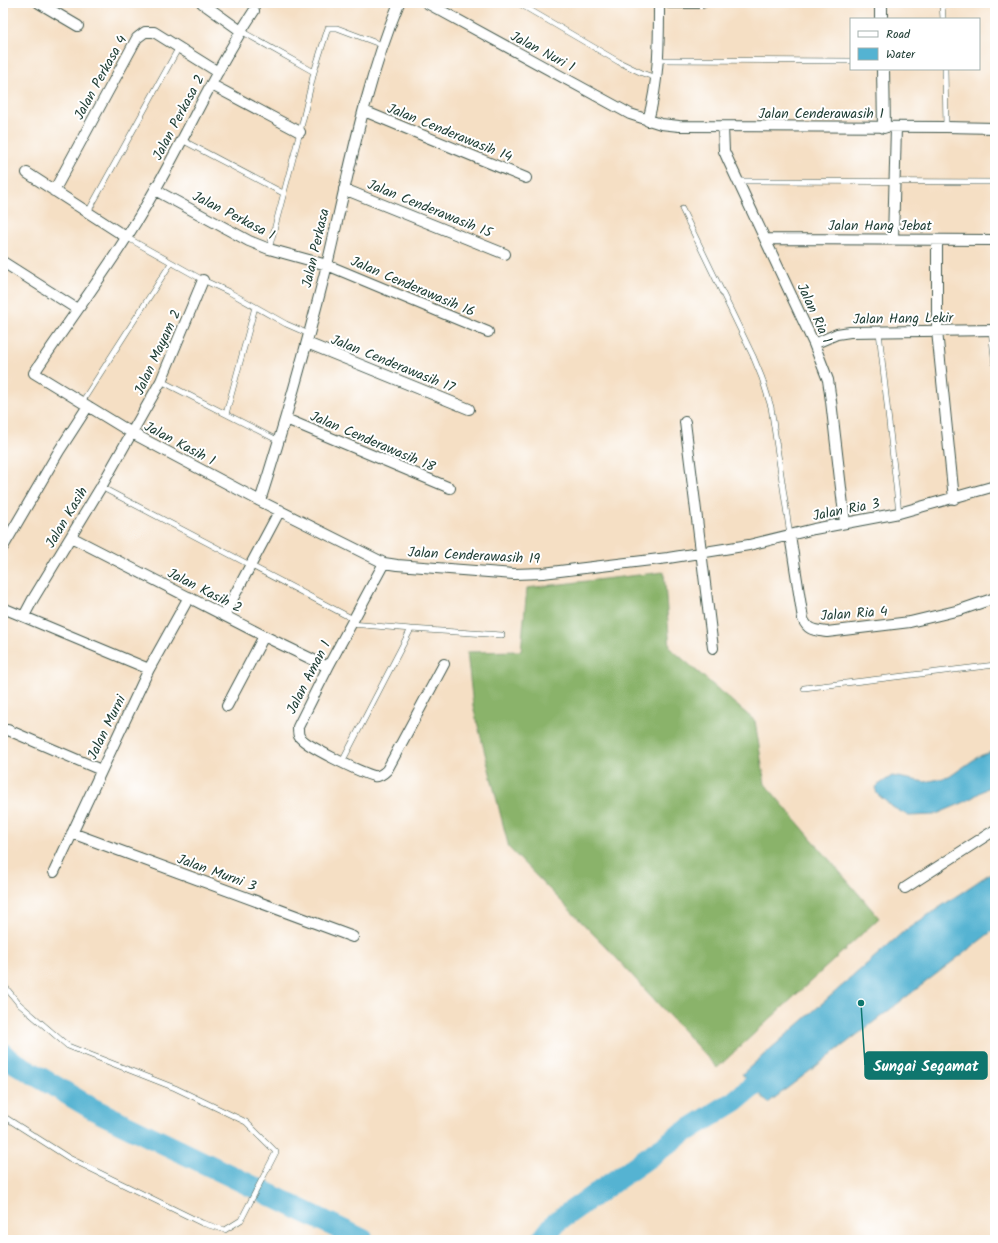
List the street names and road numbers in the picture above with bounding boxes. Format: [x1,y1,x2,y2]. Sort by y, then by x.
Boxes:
street label: Jalan Nuri 1 [506,26,579,78]
street label: Jalan Perkasa 4 [69,31,133,124]
street label: Jalan Perkasa 2 [147,71,211,164]
street label: Jalan Cenderawasih 14 [384,98,516,168]
street label: Jalan Cenderawasih 1 [758,103,884,125]
street label: Jalan Cenderawasih 15 [364,174,497,245]
street label: Jalan Perkasa 1 [188,186,279,246]
street label: Jalan Perkasa [296,207,336,290]
street label: Jalan Hang Jebat [828,215,933,237]
street label: Jalan Cenderawasih 16 [347,251,478,323]
street label: Jalan Ria 1 [791,280,838,347]
street label: Jalan Mayam 2 [129,306,187,399]
street label: Jalan Hang Lekir [853,307,955,331]
street label: Jalan Cenderawasih 17 [327,329,458,399]
street label: Jalan Cenderawasih 18 [307,406,439,478]
street label: Jalan Kasih 1 [140,416,219,472]
street label: Jalan Kasih [40,483,94,552]
street label: Jalan Ria 3 [811,493,882,527]
street label: Jalan Cenderawasih 19 [407,542,541,570]
street label: Jalan Kasih 2 [163,563,246,619]
street label: Jalan Ria 4 [820,601,889,627]
street label: Jalan Aman 1 [281,637,337,718]
street label: Jalan Murni [82,691,132,763]
street label: Jalan Murni 3 [174,848,259,897]

